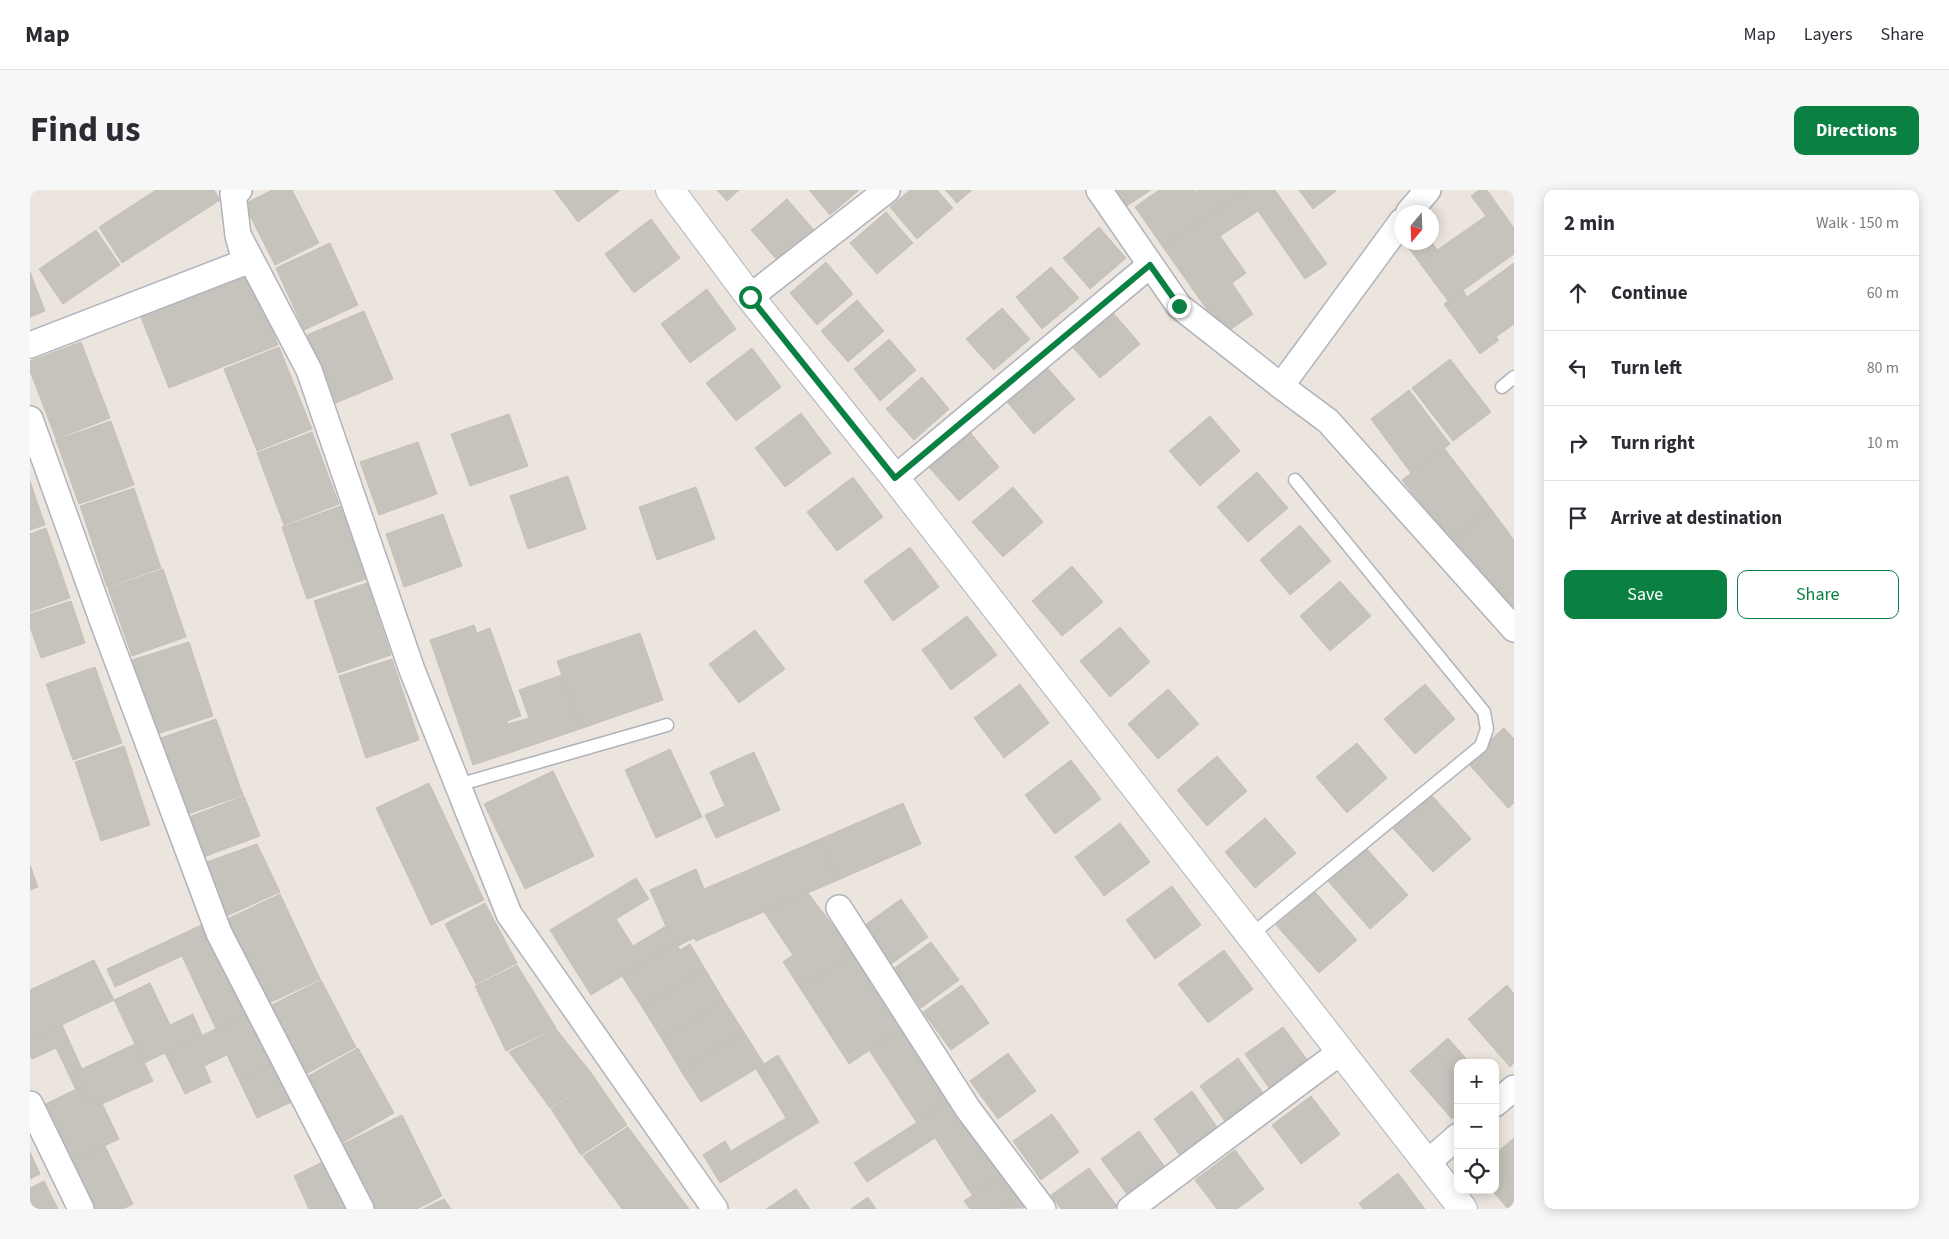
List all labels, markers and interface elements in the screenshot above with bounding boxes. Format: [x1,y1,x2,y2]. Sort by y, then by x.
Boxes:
text: Map [25,17,70,52]
text: Map [1744,22,1776,47]
text: Layers [1804,22,1853,47]
text: Share [1881,22,1924,47]
text: Find us [30,105,140,155]
button: Directions [1794,106,1919,155]
north arrow [1394,205,1439,250]
text: 2 min [1564,208,1615,238]
text: Walk · 150 m [1816,212,1899,234]
icon: ahead [1564,279,1592,307]
text: Continue [1611,280,1688,307]
text: 60 m [1867,282,1899,304]
route start [739,286,762,309]
route end [1168,295,1191,318]
icon: left [1564,354,1592,382]
text: Turn left [1611,355,1682,382]
text: 80 m [1867,357,1899,379]
icon: right [1564,429,1592,457]
text: Turn right [1611,430,1695,457]
text: 10 m [1867,432,1899,454]
icon: arrive [1564,504,1592,532]
text: Arrive at destination [1611,505,1782,532]
button: Save [1564,570,1727,619]
button: Share [1737,570,1899,619]
map controls [1454,1059,1499,1194]
button: + [1454,1059,1499,1104]
button: − [1454,1104,1499,1149]
button: locate [1454,1149,1499,1194]

